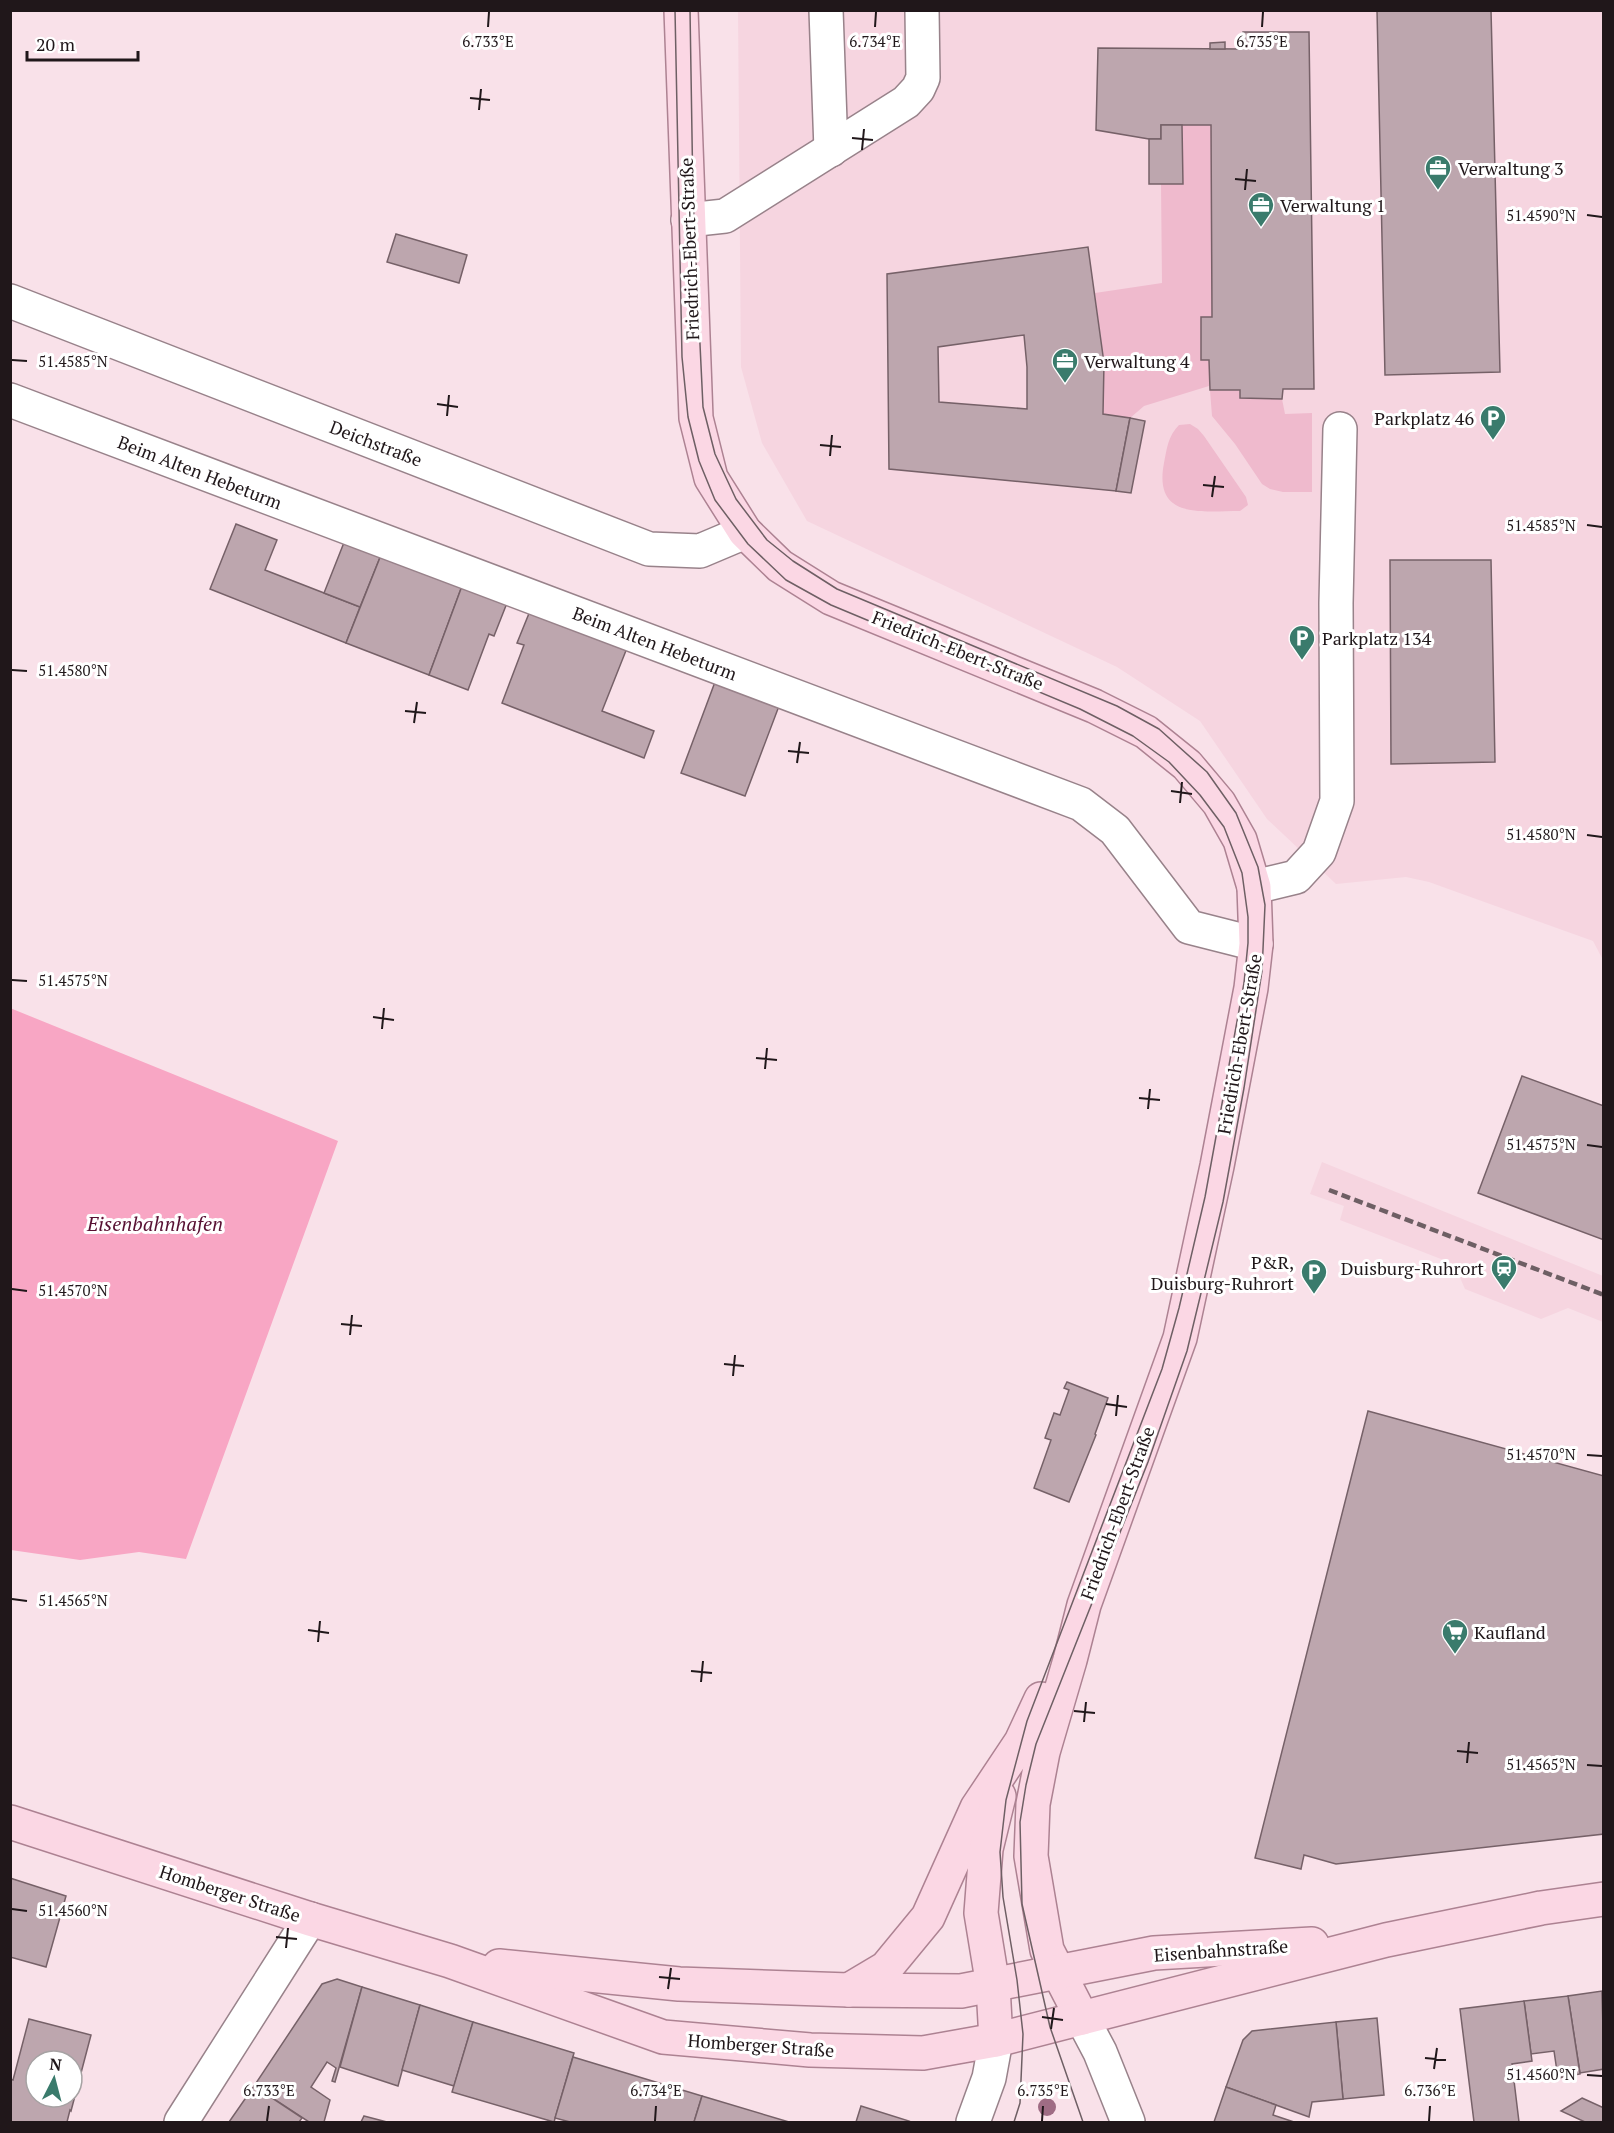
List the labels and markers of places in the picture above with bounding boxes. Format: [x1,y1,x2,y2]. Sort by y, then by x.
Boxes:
office icon: Verwaltung 3 [1423,153,1453,191]
place label: Verwaltung 3 [1458,156,1564,180]
office icon: Verwaltung 1 [1246,190,1276,228]
place label: Verwaltung 1 [1280,193,1386,217]
office icon: Verwaltung 4 [1050,346,1080,384]
place label: Verwaltung 4 [1084,349,1190,373]
parking icon: Parkplatz 46 [1478,403,1508,441]
place label: Parkplatz 46 [1374,406,1474,430]
parking icon: Parkplatz 134 [1287,623,1317,661]
place label: Parkplatz 134 [1322,626,1432,650]
place label: P&R, Duisburg-Ruhrort [1151,1250,1294,1295]
station icon: Duisburg-Ruhrort [1489,1253,1519,1291]
place label: Duisburg-Ruhrort [1341,1256,1484,1280]
parking icon: P&R, Duisburg-Ruhrort [1299,1257,1329,1295]
supermarket icon: Kaufland [1440,1617,1470,1655]
place label: Kaufland [1474,1620,1546,1644]

